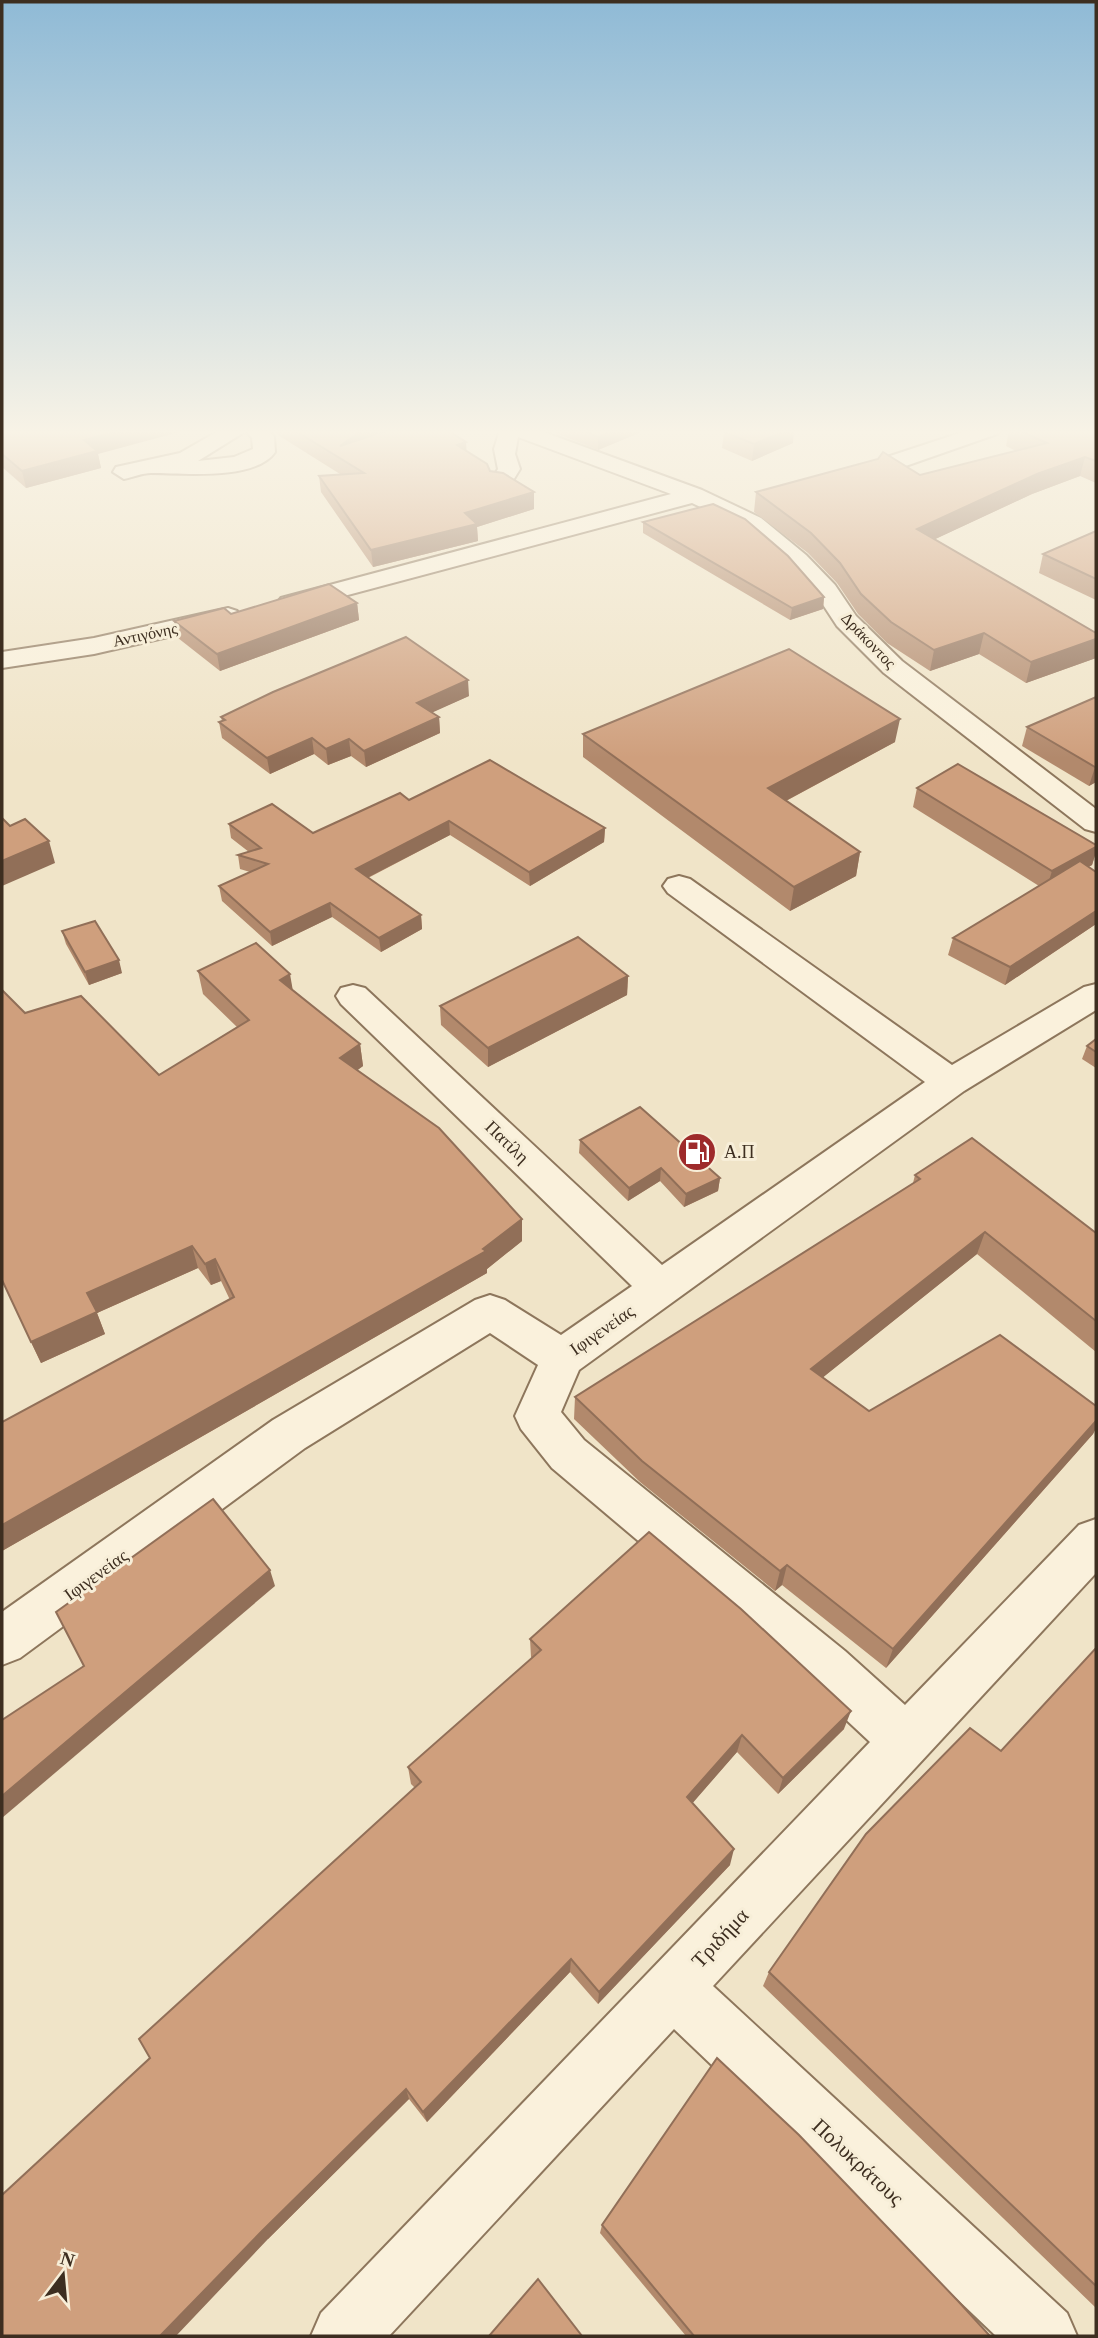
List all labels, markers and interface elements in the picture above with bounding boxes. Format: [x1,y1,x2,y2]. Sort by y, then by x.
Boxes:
street label: Δράκοντος [837,609,900,673]
street label: Αντιγόνης [111,619,180,651]
street label: Πατίλη [481,1117,533,1167]
fuel station icon: Α.Π [676,1131,718,1173]
place label: Α.Π [724,1142,755,1162]
street label: Ιφιγενείας [566,1301,638,1359]
street label: Ιφιγενείας [60,1545,132,1605]
street label: Τριδήμα [687,1903,753,1973]
street label: Πολυκράτους [808,2114,909,2211]
north arrow [28,2240,98,2310]
text: N [58,2247,77,2271]

